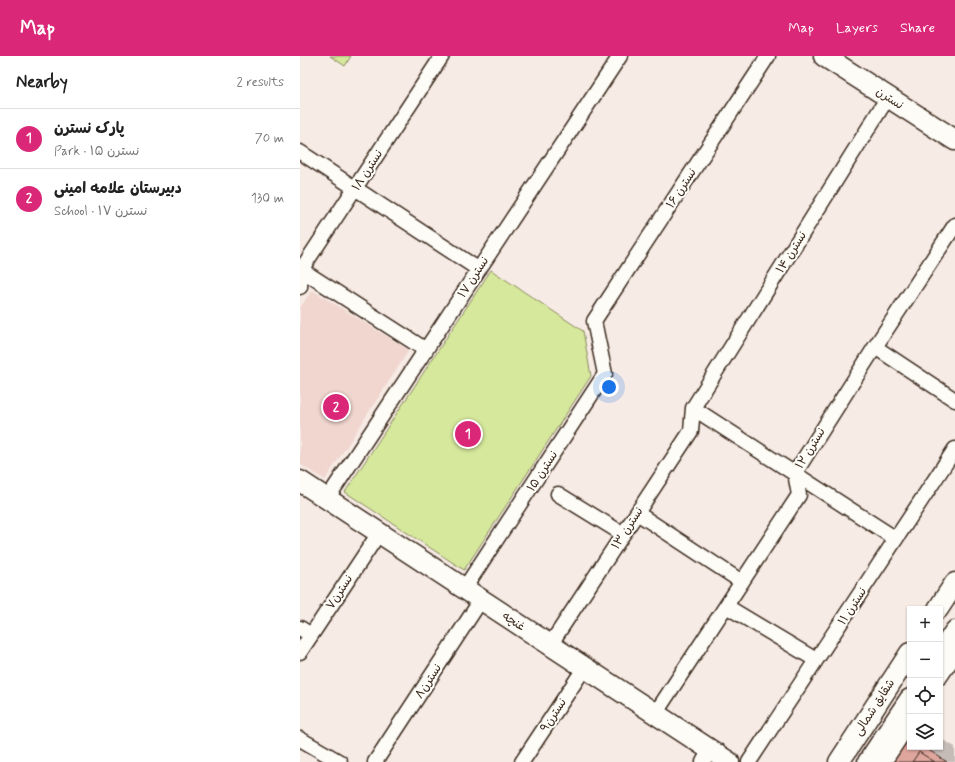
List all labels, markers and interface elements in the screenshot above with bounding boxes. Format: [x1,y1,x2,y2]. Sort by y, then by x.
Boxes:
text: Map [20,16,55,41]
text: Map [788,19,814,37]
text: Layers [836,19,878,37]
text: Share [900,19,935,37]
text: Nearby [16,71,68,93]
text: 2 results [237,74,284,91]
street label: نسترن [873,84,906,114]
text: پارک نسترن [54,119,124,139]
text: 1 [26,130,32,147]
text: 70 m [255,130,284,147]
text: Park · نسترن ۱۵ [54,143,139,160]
street label: نسترن ۱۸ [349,147,387,194]
street label: نسترن ۱۶ [663,165,701,212]
text: دبیرستان علامه امینی [54,179,182,199]
text: 2 [26,190,32,207]
text: 130 m [251,190,284,207]
text: School · نسترن ۱۷ [54,203,147,220]
street label: نسترن ۱۴ [773,229,811,276]
street label: نسترن ۱۷ [455,254,493,301]
your location [599,377,619,397]
pin: 2 [323,392,349,422]
pin: 1 [455,419,481,449]
street label: نسترن ۱۲ [792,425,830,472]
street label: نسترن ۱۵ [524,448,562,495]
street label: نسترن ۱۳ [608,504,647,553]
street label: نسترن۷ [323,572,357,613]
street label: نسترن ۱۱ [835,585,871,628]
map controls [907,606,943,750]
button: + [907,606,943,642]
street label: غنچه [499,608,528,635]
button: − [907,642,943,678]
street label: نسترن۸ [412,661,446,702]
street label: شقایق شمالی [851,676,899,739]
button: locate [907,678,943,714]
street label: نسترن۹ [537,696,571,736]
button: layers [907,714,943,750]

